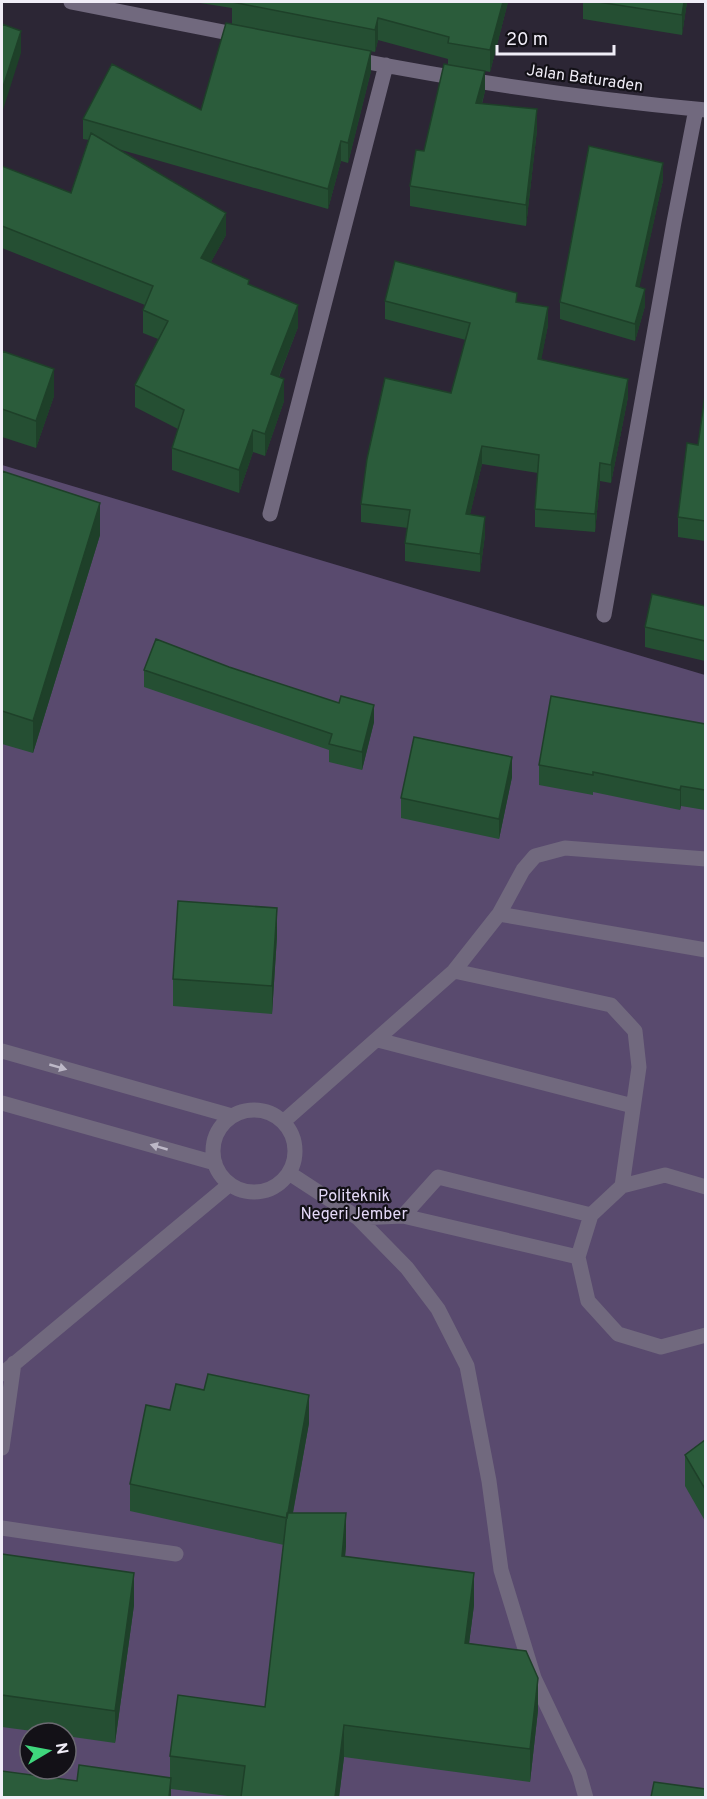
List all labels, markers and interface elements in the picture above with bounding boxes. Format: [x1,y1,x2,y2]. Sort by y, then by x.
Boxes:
scale bar [497,18,614,56]
text: 20 m [506,29,548,52]
street label: Jalan Baturaden [525,61,644,97]
one-way arrow [49,1063,67,1072]
one-way arrow [150,1142,168,1152]
park label: Politeknik Negeri Jember [300,1187,408,1225]
north arrow [18,1721,78,1781]
text: N [50,1741,72,1756]

